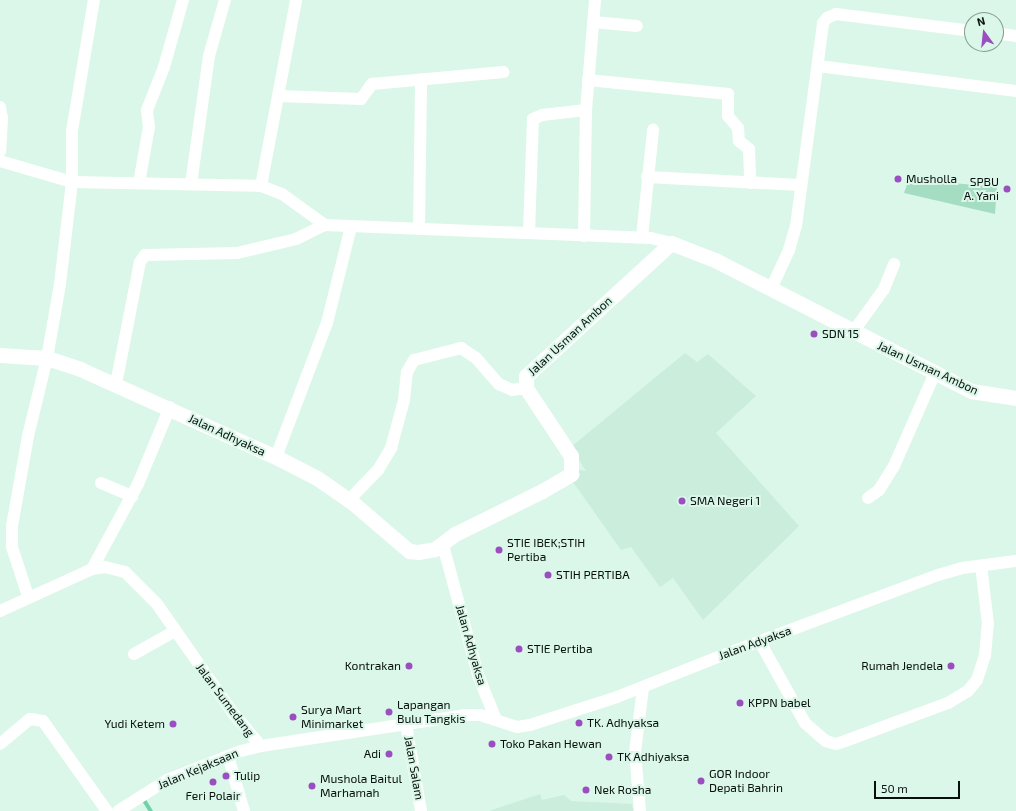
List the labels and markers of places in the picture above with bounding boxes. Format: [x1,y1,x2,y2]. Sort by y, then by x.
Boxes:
place label: Musholla [906,172,957,186]
marker: Musholla [893,174,903,184]
place label: SPBU A. Yani [963,175,999,203]
marker: SPBU A. Yani [1002,184,1012,194]
place label: SDN 15 [822,327,859,341]
marker: SDN 15 [809,329,819,339]
place label: SMA Negeri 1 [690,494,761,508]
marker: SMA Negeri 1 [677,496,687,506]
place label: STIE IBEK;STIH Pertiba [507,536,585,564]
marker: STIE IBEK;STIH Pertiba [494,545,504,555]
place label: STIH PERTIBA [556,568,630,582]
marker: STIH PERTIBA [543,570,553,580]
place label: STIE Pertiba [527,642,592,656]
marker: STIE Pertiba [514,644,524,654]
place label: Kontrakan [345,659,401,673]
place label: Rumah Jendela [861,659,943,673]
marker: Kontrakan [404,661,414,671]
marker: Rumah Jendela [946,661,956,671]
place label: KPPN babel [748,696,811,710]
place label: Lapangan Bulu Tangkis [397,698,466,726]
marker: KPPN babel [735,698,745,708]
place label: Surya Mart Minimarket [301,703,363,731]
marker: Lapangan Bulu Tangkis [384,707,394,717]
marker: Surya Mart Minimarket [288,712,298,722]
place label: TK. Adhyaksa [587,716,659,730]
place label: Yudi Ketem [105,717,165,731]
marker: TK. Adhyaksa [574,718,584,728]
marker: Yudi Ketem [168,719,178,729]
place label: Toko Pakan Hewan [500,737,602,751]
marker: Toko Pakan Hewan [487,739,497,749]
place label: Adi [364,747,381,761]
marker: Adi [384,749,394,759]
place label: TK Adhiyaksa [617,750,690,764]
marker: TK Adhiyaksa [604,752,614,762]
place label: GOR Indoor Depati Bahrin [709,767,783,795]
place label: Tulip [234,769,260,783]
marker: Tulip [221,771,231,781]
place label: Mushola Baitul Marhamah [320,772,402,800]
marker: GOR Indoor Depati Bahrin [696,776,706,786]
marker: Feri Polair [208,777,218,787]
marker: Mushola Baitul Marhamah [307,781,317,791]
place label: Nek Rosha [594,783,652,797]
marker: Nek Rosha [581,785,591,795]
place label: Feri Polair [186,789,240,803]

